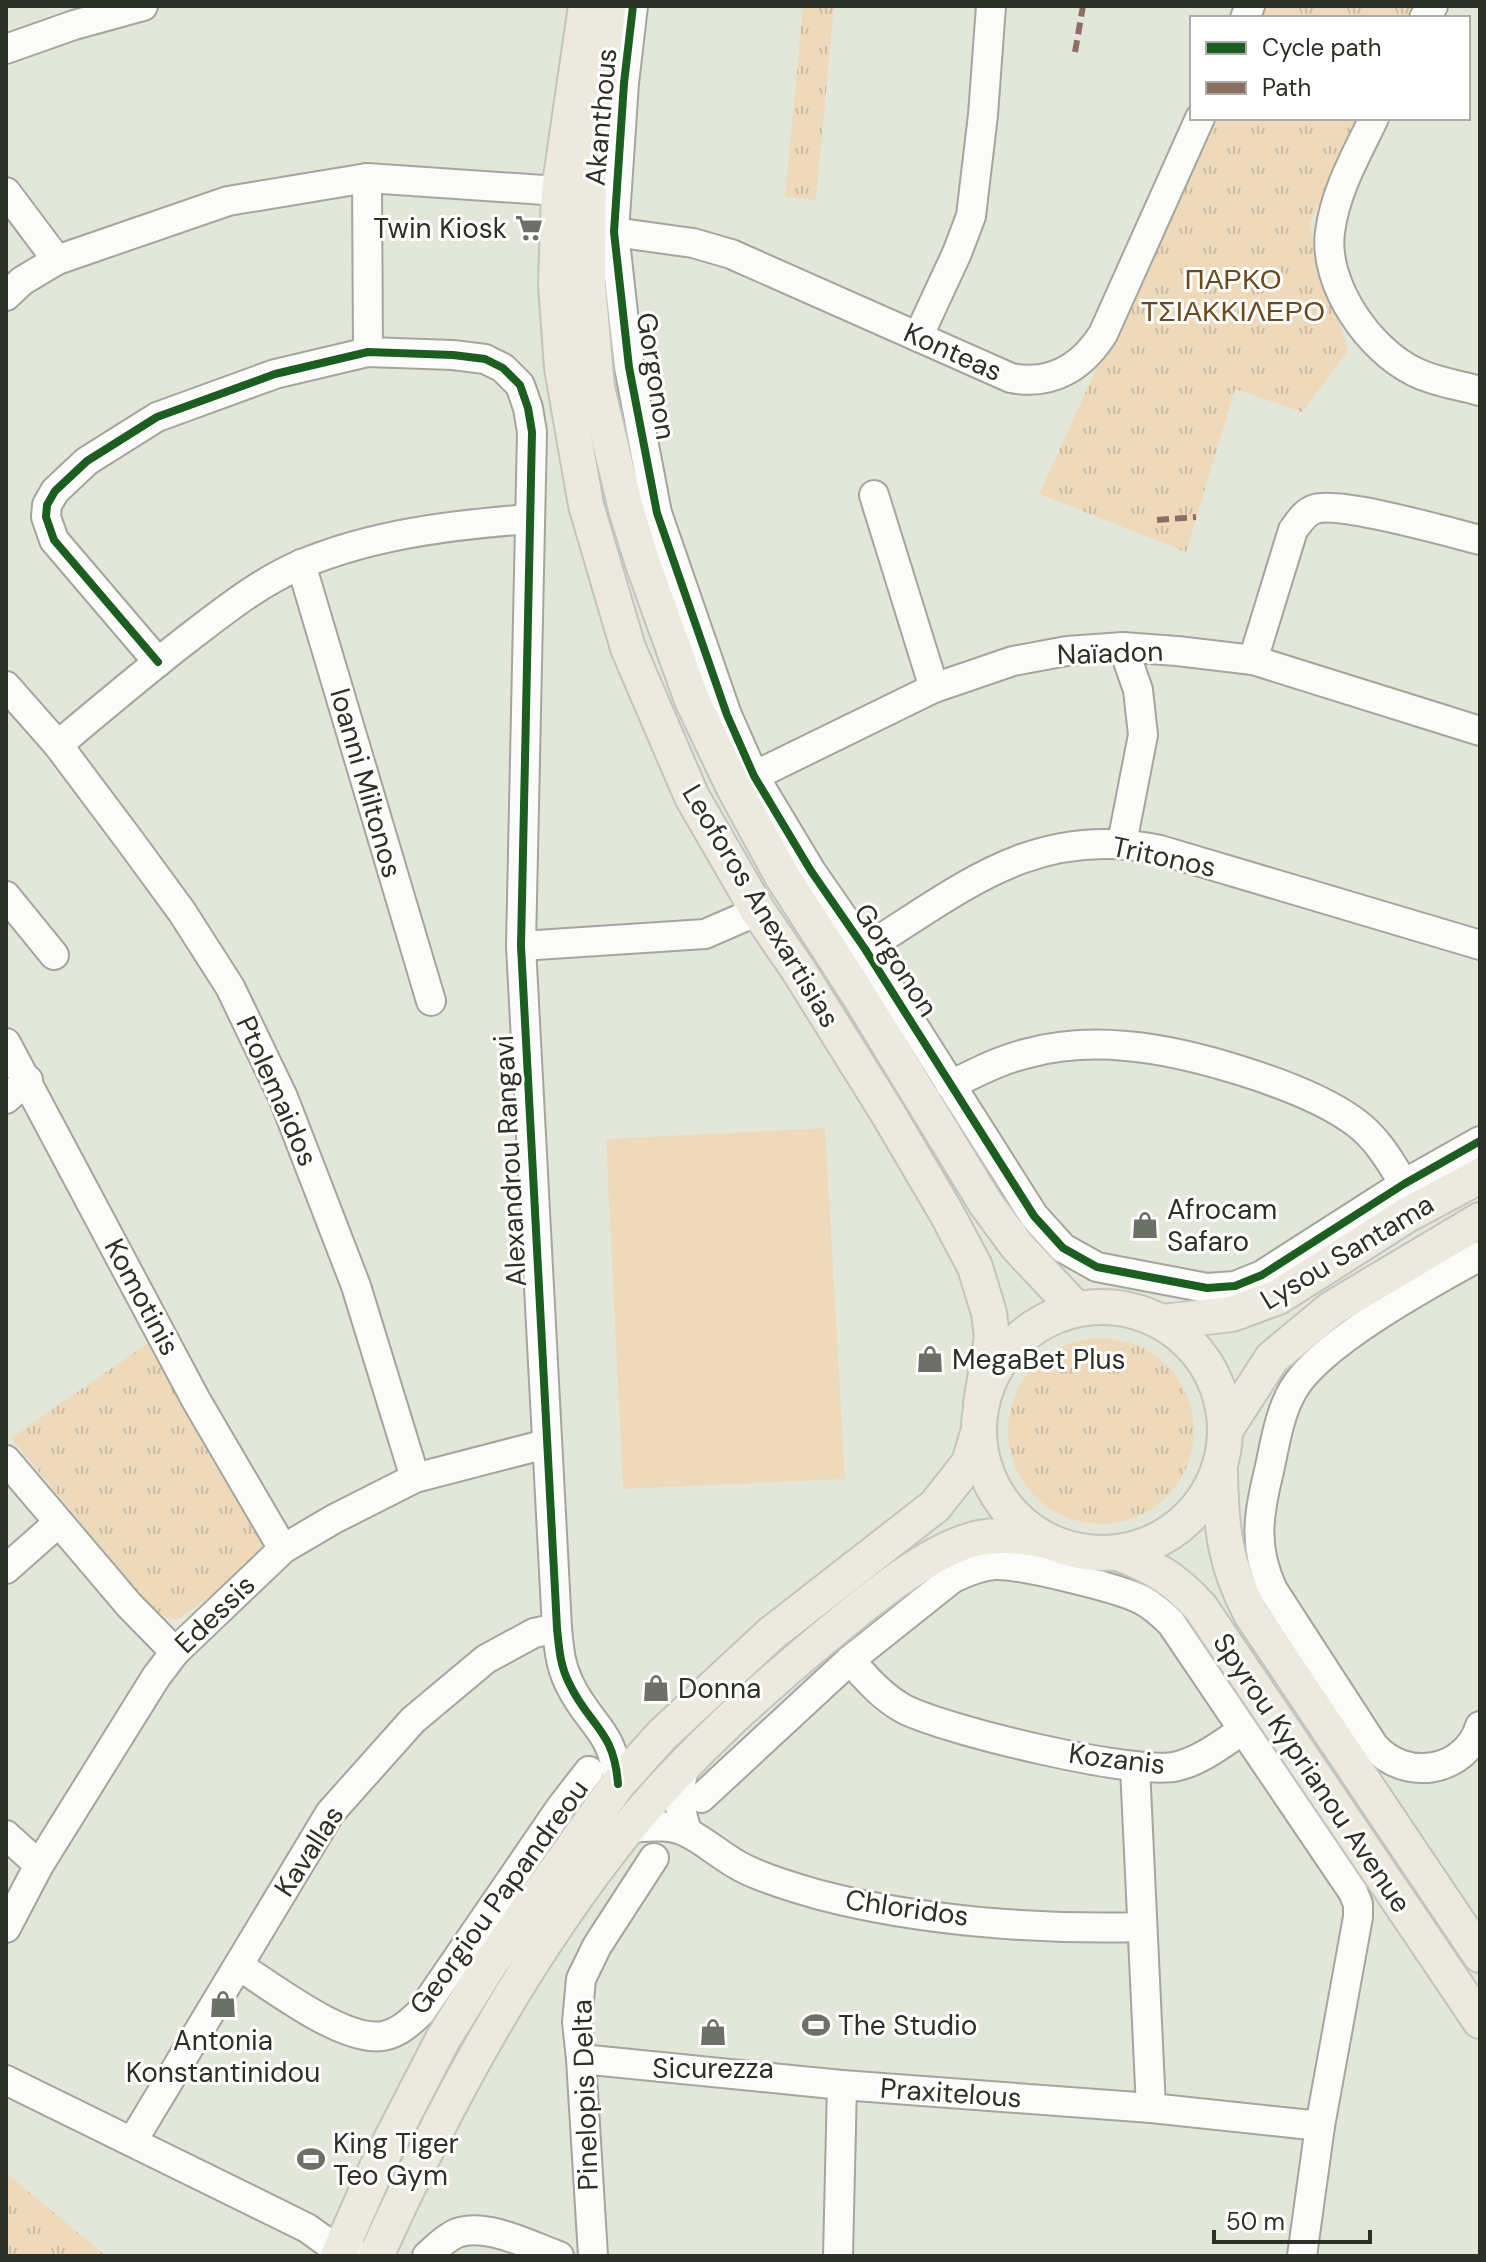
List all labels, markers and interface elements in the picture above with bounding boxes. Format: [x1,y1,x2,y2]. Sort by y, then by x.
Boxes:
legend [1190,16,1470,120]
text: Cycle path [1262,32,1381,63]
street label: Akanthous [577,47,625,187]
text: Path [1262,72,1311,103]
place label: Twin Kiosk [373,210,507,247]
supermarket icon: Twin Kiosk [514,213,544,243]
park label: ΠΑΡΚΟ ΤΣΙΑΚΚΙΛΕΡΟ [1141,261,1325,330]
street label: Gorgonon [628,310,684,442]
street label: Konteas [898,314,1008,390]
street label: Naïadon [1056,633,1164,673]
street label: Ioanni Miltonos [321,684,411,882]
street label: Leoforos Anexartisias [674,778,848,1034]
street label: Tritonos [1109,828,1219,886]
street label: Gorgonon [846,896,946,1024]
street label: Ptolemaidos [227,1010,327,1172]
street label: Alexandrou Rangavi [485,1034,535,1288]
street label: Lysou Santama [1254,1186,1440,1318]
place label: Afrocam Safaro [1167,1191,1277,1260]
shop icon: Afrocam Safaro [1130,1210,1160,1240]
street label: Komotinis [96,1232,188,1362]
place label: MegaBet Plus [952,1341,1126,1378]
shop icon: MegaBet Plus [915,1344,945,1374]
street label: Edessis [167,1567,263,1661]
street label: Spyrou Kyprianou Avenue [1204,1626,1420,1920]
place label: Donna [678,1670,761,1707]
shop icon: Donna [641,1673,671,1703]
street label: Kozanis [1067,1735,1167,1783]
street label: Georgiou Papandreou [401,1772,597,2022]
street label: Kavallas [266,1798,352,1904]
street label: Chloridos [843,1881,971,1935]
shop icon: Antonia Konstantinidou [208,1989,238,2019]
street label: Pinelopis Delta [563,1999,607,2191]
place label: The Studio [838,2007,977,2044]
sports icon: The Studio [801,2010,831,2040]
shop icon: Sicurezza [698,2017,728,2047]
place label: Antonia Konstantinidou [126,2022,320,2091]
place label: Sicurezza [652,2050,774,2087]
street label: Praxitelous [879,2070,1023,2116]
place label: King Tiger Teo Gym [333,2125,459,2194]
sports icon: King Tiger Teo Gym [296,2144,326,2174]
scale bar [1214,2194,1370,2244]
text: 50 m [1226,2206,1285,2237]

